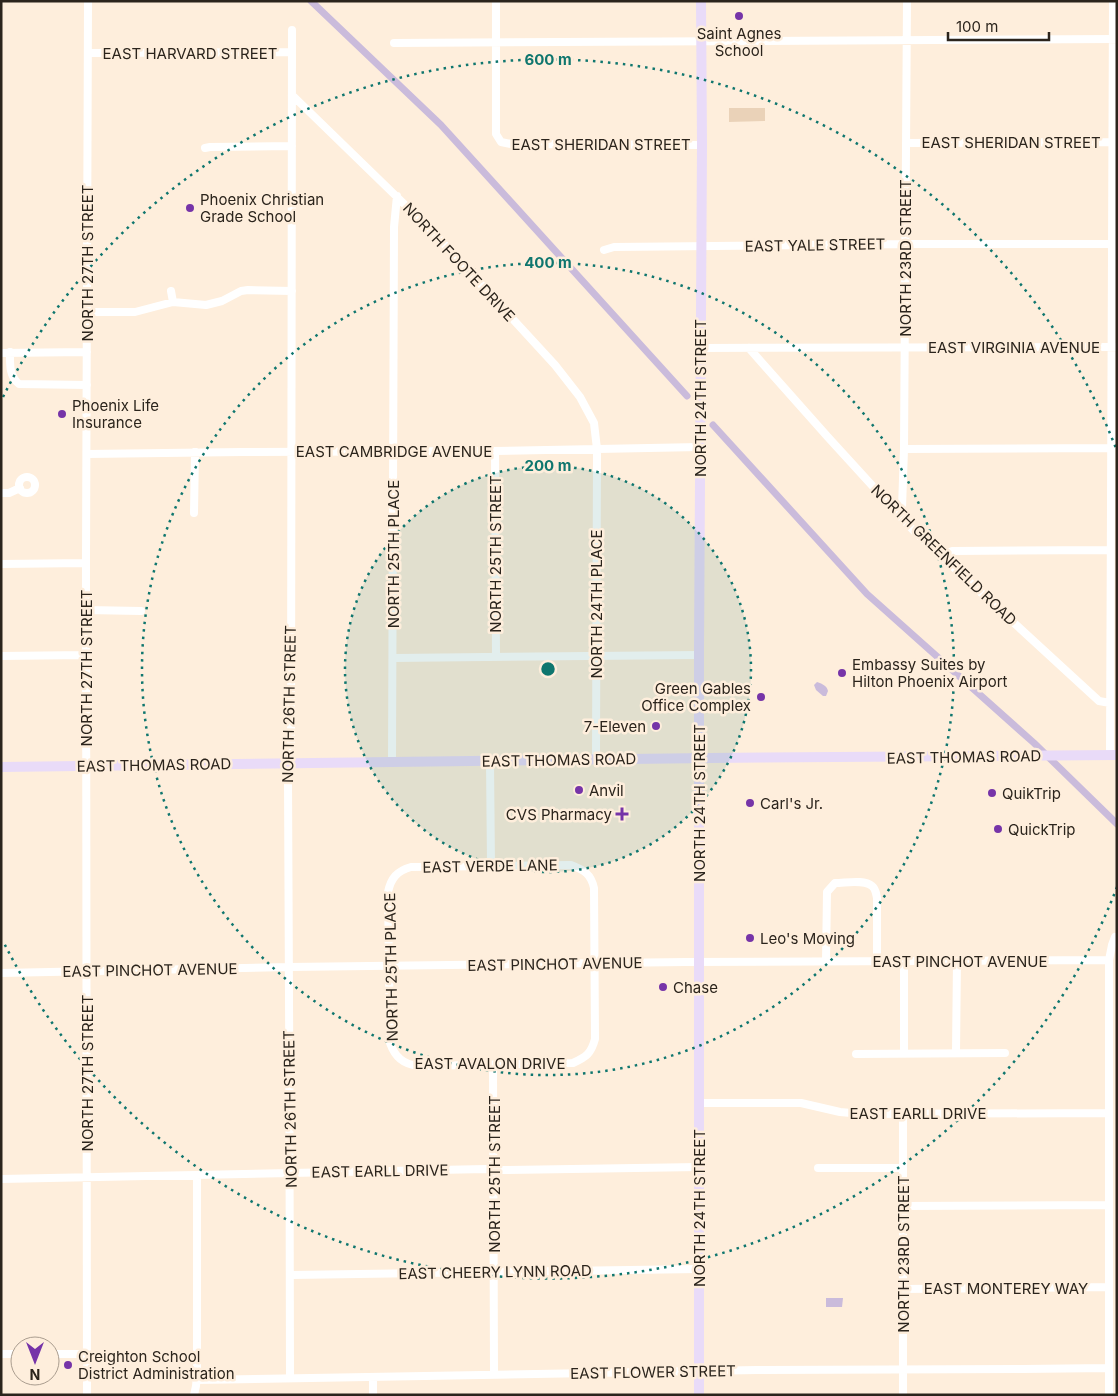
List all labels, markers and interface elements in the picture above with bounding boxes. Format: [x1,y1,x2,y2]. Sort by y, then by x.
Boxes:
marker: Saint Agnes School [733,10,745,22]
scale bar [948,10,1049,42]
text: 100 m [956,17,998,36]
place label: Saint Agnes School [697,24,781,60]
street label: EAST HARVARD STREET [103,44,277,63]
text: 600 m [524,50,572,69]
street label: EAST SHERIDAN STREET [921,133,1101,152]
street label: EAST SHERIDAN STREET [511,135,691,154]
street label: NORTH 23RD STREET [896,179,915,337]
street label: NORTH 27TH STREET [78,185,97,341]
place label: Phoenix Christian Grade School [200,190,324,226]
street label: NORTH FOOTE DRIVE [399,199,519,325]
marker: Phoenix Christian Grade School [184,202,196,214]
street label: EAST YALE STREET [744,234,886,256]
text: 400 m [524,253,572,272]
street label: NORTH 24TH STREET [691,319,710,477]
street label: EAST VIRGINIA AVENUE [928,338,1100,357]
place label: Phoenix Life Insurance [72,396,159,432]
marker: Phoenix Life Insurance [56,408,68,420]
street label: EAST CAMBRIDGE AVENUE [296,442,492,461]
text: 200 m [525,456,571,475]
street label: NORTH 25TH STREET [486,475,505,633]
street label: NORTH 25TH PLACE [384,480,403,628]
street label: NORTH GREENFIELD ROAD [867,480,1021,630]
street label: NORTH 24TH PLACE [587,530,606,679]
street label: NORTH 27TH STREET [77,590,96,746]
street label: NORTH 26TH STREET [278,625,300,783]
place label: Embassy Suites by Hilton Phoenix Airport [852,655,1008,691]
centre of rings [539,660,557,678]
marker: Embassy Suites by Hilton Phoenix Airport [836,667,848,679]
place label: Green Gables Office Complex [641,679,751,715]
marker: Green Gables Office Complex [755,691,767,703]
place label: 7-Eleven [584,717,646,736]
marker: 7-Eleven [650,720,662,732]
street label: NORTH 24TH STREET [690,724,709,882]
street label: EAST THOMAS ROAD [886,746,1042,768]
street label: EAST THOMAS ROAD [481,749,637,771]
street label: EAST THOMAS ROAD [76,754,232,776]
place label: Anvil [589,781,624,800]
marker: Anvil [573,784,585,796]
place label: QuikTrip [1002,784,1061,803]
marker: QuikTrip [986,787,998,799]
place label: Carl's Jr. [760,794,823,813]
marker: Carl's Jr. [744,797,756,809]
place label: CVS Pharmacy [506,805,613,824]
marker: CVS Pharmacy [616,808,628,820]
place label: QuickTrip [1008,820,1075,839]
marker: QuickTrip [992,823,1004,835]
street label: EAST VERDE LANE [422,855,558,877]
street label: NORTH 25TH PLACE [380,893,402,1041]
place label: Leo's Moving [760,929,855,948]
marker: Leo's Moving [744,932,756,944]
street label: EAST PINCHOT AVENUE [873,952,1048,971]
street label: EAST PINCHOT AVENUE [467,953,643,975]
street label: EAST PINCHOT AVENUE [62,959,238,981]
place label: Chase [673,978,718,997]
marker: Chase [657,981,669,993]
street label: NORTH 27TH STREET [78,995,97,1151]
street label: NORTH 26TH STREET [279,1030,301,1188]
street label: EAST AVALON DRIVE [415,1054,565,1073]
street label: NORTH 25TH STREET [485,1095,504,1253]
street label: EAST EARLL DRIVE [850,1104,986,1123]
street label: NORTH 24TH STREET [690,1129,709,1287]
street label: EAST EARLL DRIVE [311,1160,449,1182]
street label: NORTH 23RD STREET [894,1175,913,1333]
street label: EAST CHEERY LYNN ROAD [398,1261,592,1283]
street label: EAST MONTEREY WAY [924,1279,1088,1298]
north arrow [10,1336,60,1386]
place label: Creighton School District Administration [78,1347,235,1383]
marker: Creighton School District Administration [62,1359,74,1371]
street label: EAST FLOWER STREET [570,1361,736,1383]
text: N [30,1366,40,1383]

